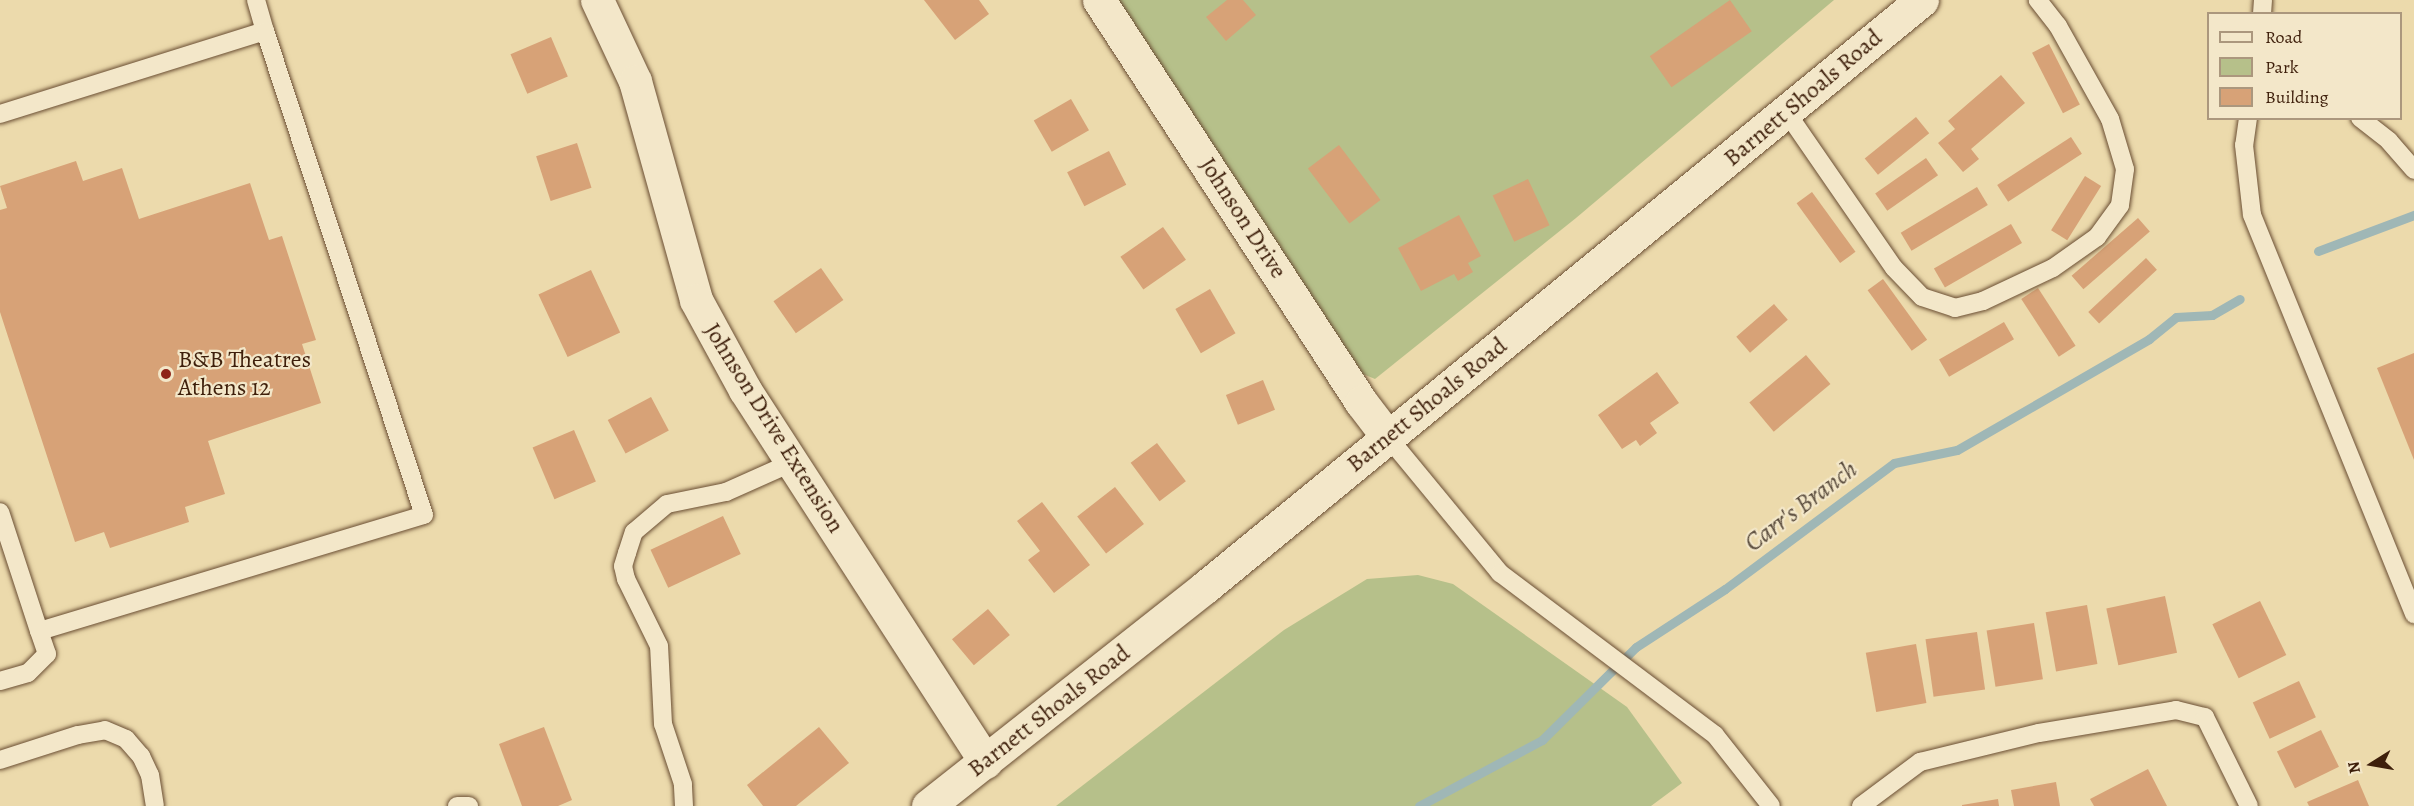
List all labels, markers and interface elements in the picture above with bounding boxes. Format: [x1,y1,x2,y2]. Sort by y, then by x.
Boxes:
legend [2207,12,2402,120]
street label: Barnett Shoals Road [1718,23,1888,173]
text: Road [2265,25,2302,49]
text: Park [2265,55,2299,79]
text: Building [2265,85,2329,109]
street label: Johnson Drive [1193,152,1293,284]
street label: Johnson Drive Extension [698,318,850,538]
street label: Barnett Shoals Road [1341,332,1513,478]
place label: B&B Theatres Athens 12 [178,346,311,402]
marker: B&B Theatres Athens 12 [159,367,173,381]
water label: Carr's Branch [1738,454,1864,558]
street label: Barnett Shoals Road [962,639,1136,783]
north arrow [2342,734,2402,794]
text: N [2342,760,2366,775]

